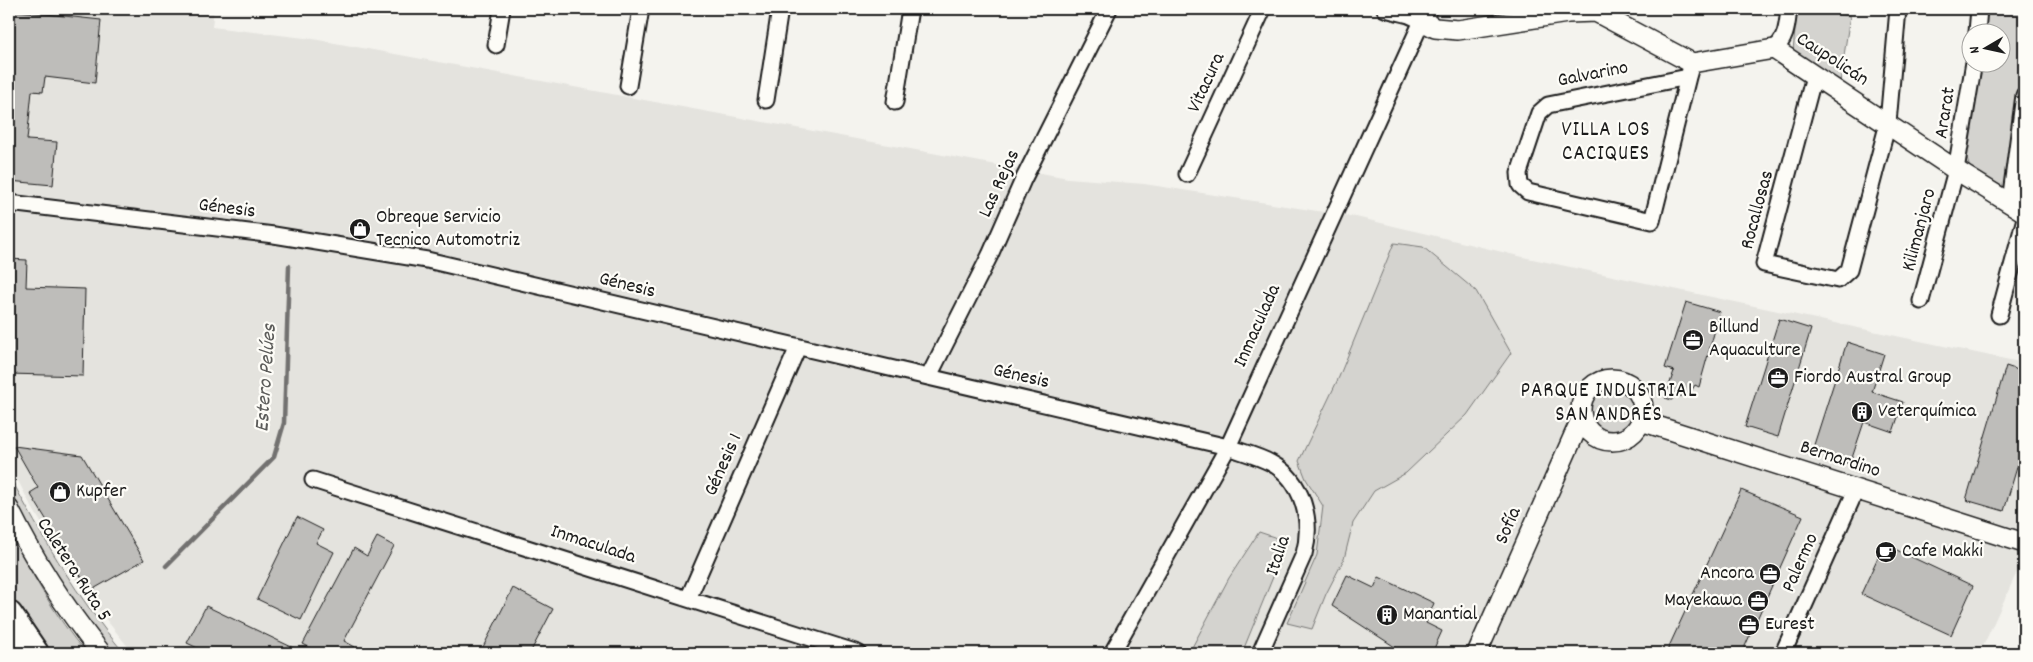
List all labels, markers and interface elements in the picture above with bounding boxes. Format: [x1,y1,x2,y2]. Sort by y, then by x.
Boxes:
north arrow [1960,22,2010,72]
street label: Caupolicán [1790,26,1874,94]
text: N [1965,45,1986,55]
street label: Vitacura [1181,48,1233,118]
street label: Galvarino [1555,54,1631,96]
street label: Ararat [1928,85,1964,141]
district label: VILLA LOS CACIQUES [1562,116,1650,170]
street label: Las Rejas [972,145,1028,223]
street label: Rocallosas [1734,167,1782,253]
street label: Kilimanjaro [1896,185,1944,274]
street label: Génesis [197,192,257,226]
place label: Obreque Servicio Tecnico Automotriz [376,204,520,255]
shop icon: Obreque Servicio Tecnico Automotriz [348,217,372,241]
street label: Génesis [596,265,658,307]
street label: Inmaculada [1227,279,1289,372]
place label: Billund Aquaculture [1709,314,1801,365]
water label: Estero Pelúes [248,322,286,433]
office icon: Billund Aquaculture [1681,328,1705,352]
street label: Génesis [990,357,1052,397]
place label: Fiordo Austral Group [1794,364,1952,392]
office icon: Fiordo Austral Group [1766,366,1790,390]
district label: PARQUE INDUSTRIAL SAN ANDRÉS [1520,377,1698,431]
place label: Veterquímica [1878,398,1977,426]
building icon: Veterquímica [1850,400,1874,424]
street label: Génesis 1 [698,429,750,501]
street label: Bernardino [1796,434,1884,486]
place label: Kupfer [76,478,127,506]
shop icon: Kupfer [48,480,72,504]
street label: Sofía [1489,503,1530,549]
street label: Caletera Ruta 5 [29,512,117,628]
street label: Inmaculada [547,518,640,572]
street label: Palermo [1776,529,1826,597]
street label: Italia [1259,532,1299,580]
place label: Cafe Makki [1902,538,1983,566]
cafe icon: Cafe Makki [1874,540,1898,564]
place label: Ancora [1700,560,1755,588]
office icon: Ancora [1758,562,1782,586]
place label: Mayekawa [1664,587,1743,615]
office icon: Mayekawa [1746,589,1770,613]
place label: Manantial [1403,601,1477,629]
building icon: Manantial [1375,603,1399,627]
place label: Eurest [1765,611,1815,639]
office icon: Eurest [1737,613,1761,637]

